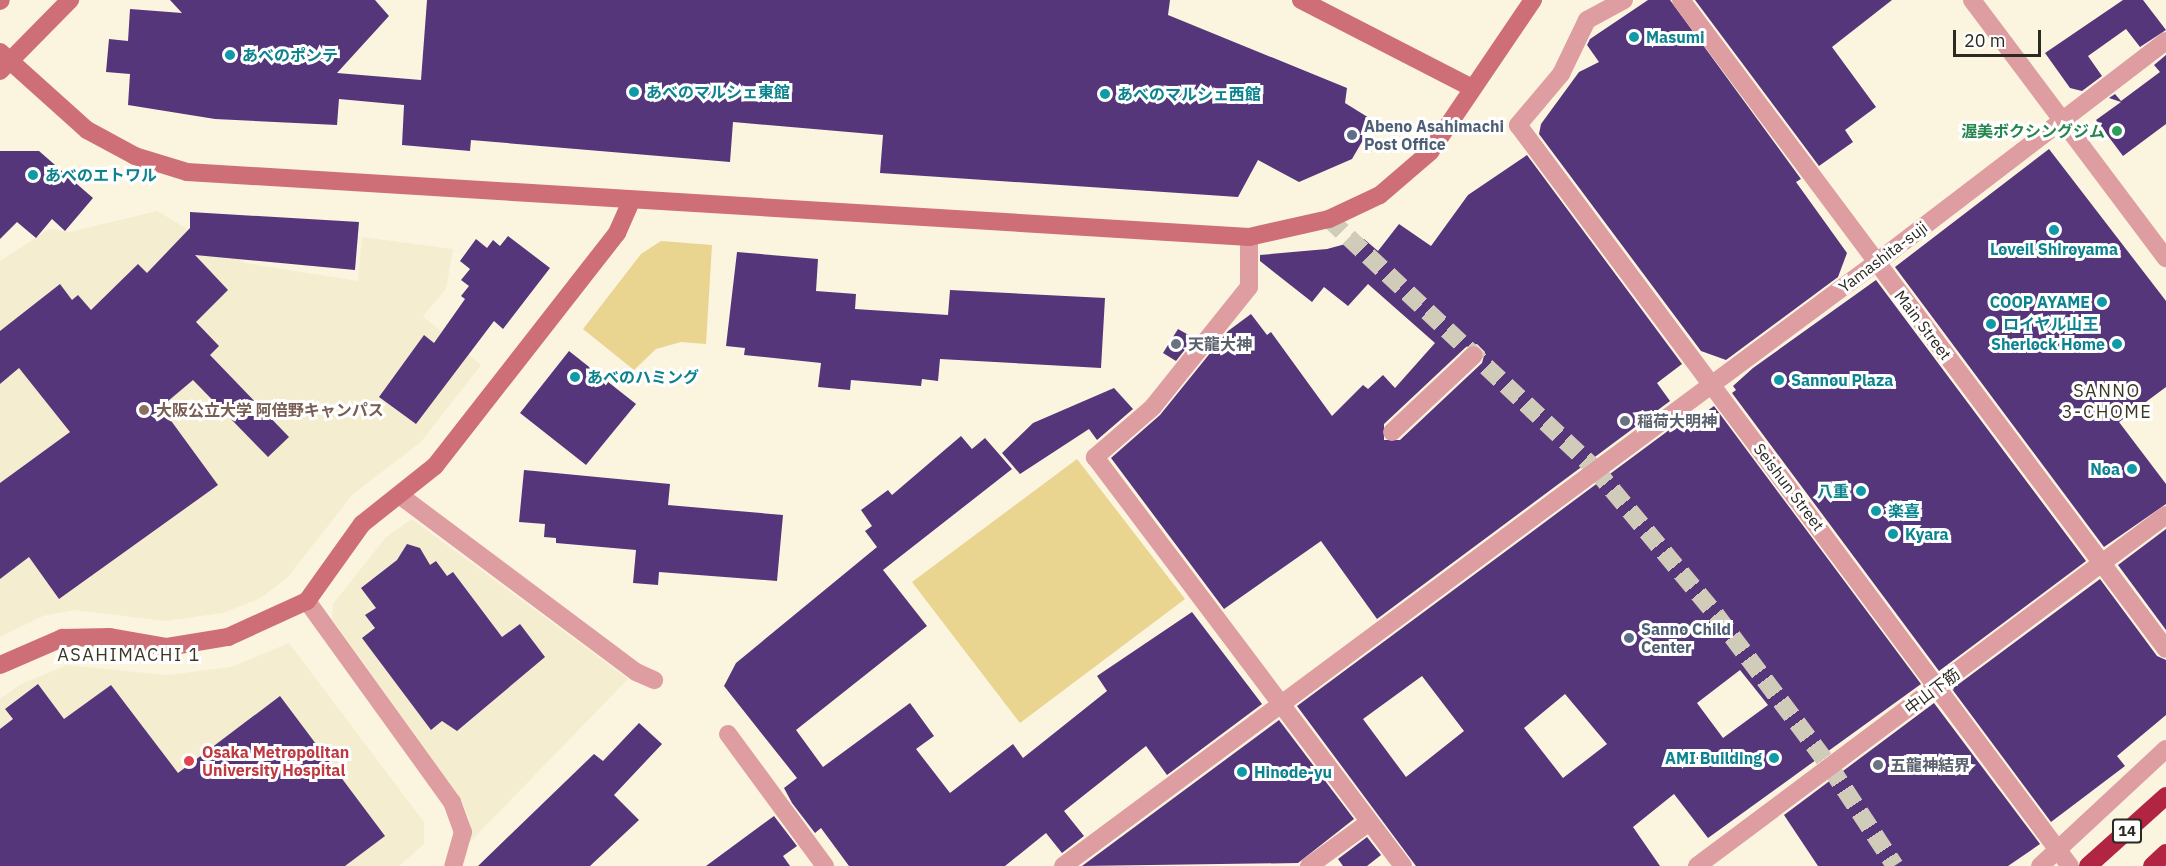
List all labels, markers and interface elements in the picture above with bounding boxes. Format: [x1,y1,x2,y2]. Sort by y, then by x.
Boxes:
scale bar [1956,18,2044,56]
place label: Masumi [1646,27,1705,47]
text: 20 m [1964,29,2006,52]
marker: Masumi [1627,30,1641,44]
place label: あべのポンテ [242,45,338,65]
marker: あべのポンテ [223,48,237,62]
place label: あべのマルシェ東館 [646,82,790,102]
place label: あべのマルシェ西館 [1117,84,1261,104]
marker: あべのマルシェ東館 [627,85,641,99]
marker: あべのマルシェ西館 [1098,87,1112,101]
place label: Abeno Asahimachi Post Office [1364,116,1504,154]
place label: 渥美ボクシングジム [1961,121,2105,141]
marker: 渥美ボクシングジム [2110,124,2124,138]
marker: Abeno Asahimachi Post Office [1345,128,1359,142]
place label: あべのエトワル [45,165,157,185]
marker: あべのエトワル [26,168,40,182]
street label: Yamashita-suji [1835,217,1931,297]
marker: Loveil Shiroyama [2047,223,2061,237]
place label: Loveil Shiroyama [1990,239,2118,259]
street label: Main Street [1891,286,1955,364]
place label: COOP AYAME [1990,292,2090,312]
marker: COOP AYAME [2095,295,2109,309]
place label: ロイヤル山王 [2003,314,2099,334]
marker: ロイヤル山王 [1984,317,1998,331]
place label: 天龍大神 [1188,334,1252,354]
place label: Sherlock Home [1991,334,2105,354]
marker: 天龍大神 [1169,337,1183,351]
marker: Sherlock Home [2110,337,2124,351]
place label: あべのハミング [587,367,699,387]
marker: あべのハミング [568,370,582,384]
place label: Sannou Plaza [1791,370,1893,390]
marker: Sannou Plaza [1772,373,1786,387]
district label: SANNO 3-CHOME [2062,381,2152,424]
place label: 大阪公立大学 阿倍野キャンパス [156,400,384,420]
marker: 大阪公立大学 阿倍野キャンパス [137,403,151,417]
place label: 稲荷大明神 [1637,411,1717,431]
marker: 稲荷大明神 [1618,414,1632,428]
street label: Seishun Street [1750,439,1828,535]
place label: Noa [2090,459,2120,479]
marker: Noa [2125,462,2139,476]
place label: 八重 [1817,481,1849,501]
marker: 八重 [1854,484,1868,498]
place label: 楽喜 [1888,501,1920,521]
marker: 楽喜 [1869,504,1883,518]
place label: Kyara [1905,524,1949,544]
marker: Kyara [1886,527,1900,541]
place label: Sanno Child Center [1641,619,1731,657]
marker: Sanno Child Center [1622,631,1636,645]
district label: ASAHIMACHI 1 [57,644,201,666]
street label: 中山下筋 [1901,664,1963,718]
place label: Osaka Metropolitan University Hospital [202,742,349,780]
place label: AMI Building [1665,748,1762,768]
marker: AMI Building [1767,751,1781,765]
marker: Osaka Metropolitan University Hospital [180,752,198,770]
place label: 五龍神結界 [1890,755,1970,775]
marker: 五龍神結界 [1871,758,1885,772]
place label: Hinode-yu [1254,762,1332,782]
marker: Hinode-yu [1235,765,1249,779]
road number: 14 [2112,819,2142,843]

